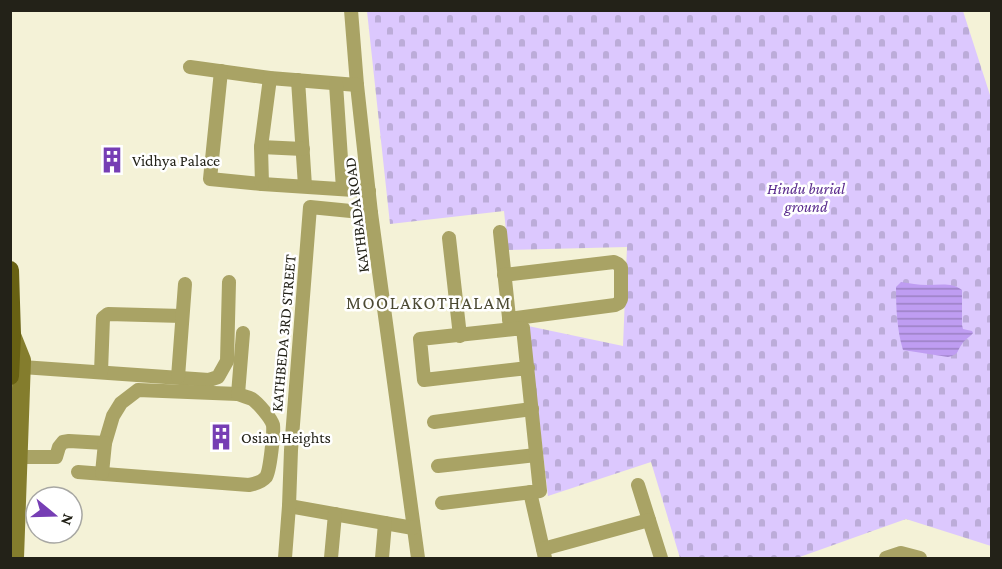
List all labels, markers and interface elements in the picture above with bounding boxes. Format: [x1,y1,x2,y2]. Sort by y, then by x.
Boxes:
building icon: Vidhya Palace [97,145,127,175]
place label: Vidhya Palace [132,152,220,170]
street label: KATHBADA ROAD [341,156,372,274]
park label: Hindu burial ground [767,180,846,216]
street label: KATHBEDA 3RD STREET [268,253,299,412]
district label: MOOLAKOTHALAM [346,293,512,313]
building icon: Osian Heights [206,422,236,452]
place label: Osian Heights [241,429,331,447]
north arrow [24,485,84,545]
text: N [58,512,78,528]

